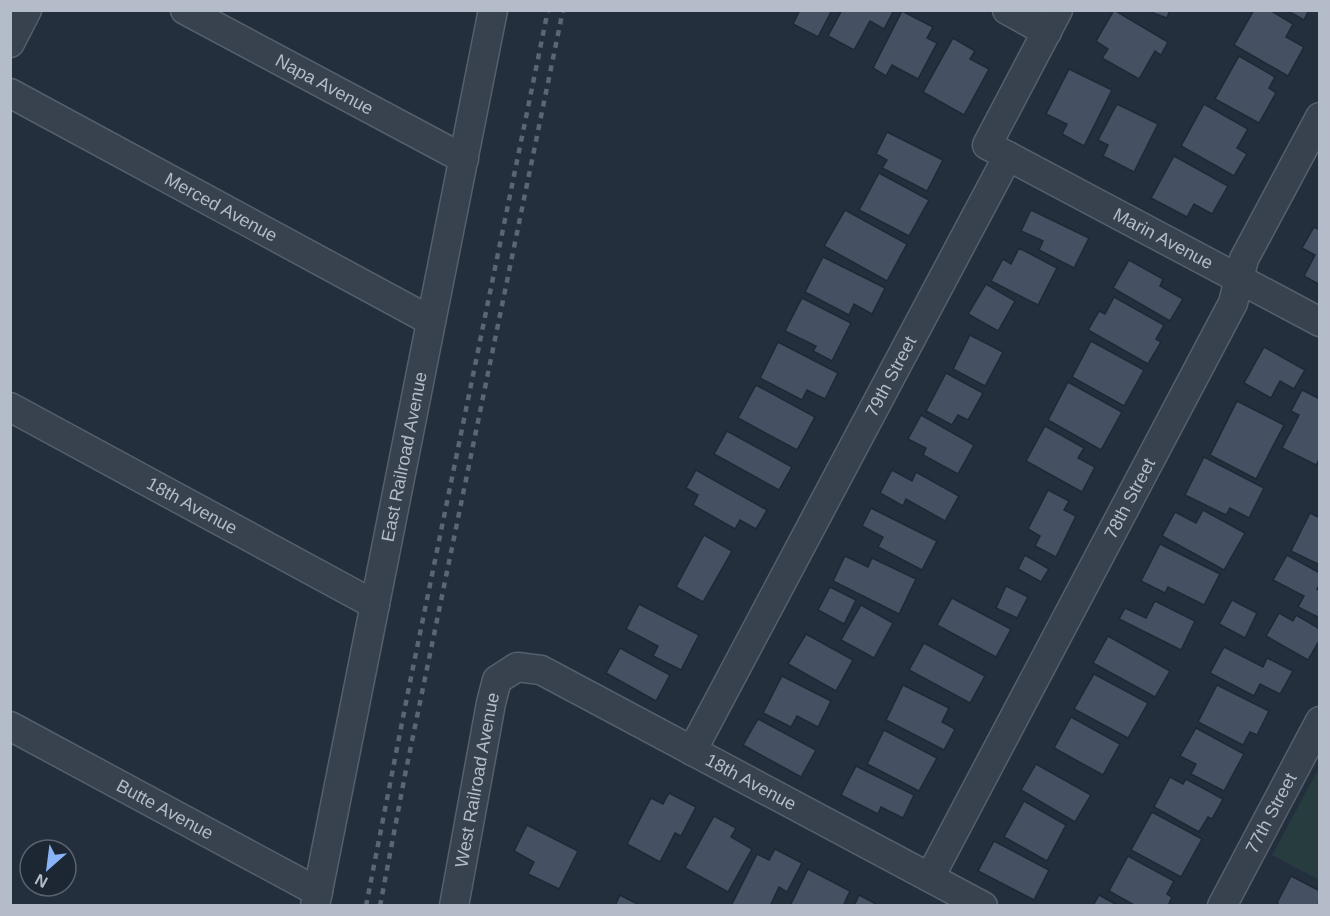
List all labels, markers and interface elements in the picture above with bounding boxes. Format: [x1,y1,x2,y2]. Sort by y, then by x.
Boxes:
street label: Napa Avenue [272,50,377,119]
street label: Merced Avenue [161,169,281,246]
street label: Marin Avenue [1110,204,1216,273]
street label: 79th Street [861,333,920,420]
street label: East Railroad Avenue [378,370,431,544]
street label: 78th Street [1100,455,1159,542]
street label: 18th Avenue [143,473,241,538]
street label: West Railroad Avenue [451,690,503,869]
street label: 18th Avenue [702,750,800,814]
street label: 77th Street [1242,770,1301,857]
street label: Butte Avenue [113,775,217,844]
north arrow [18,838,78,898]
text: N [32,871,50,891]

